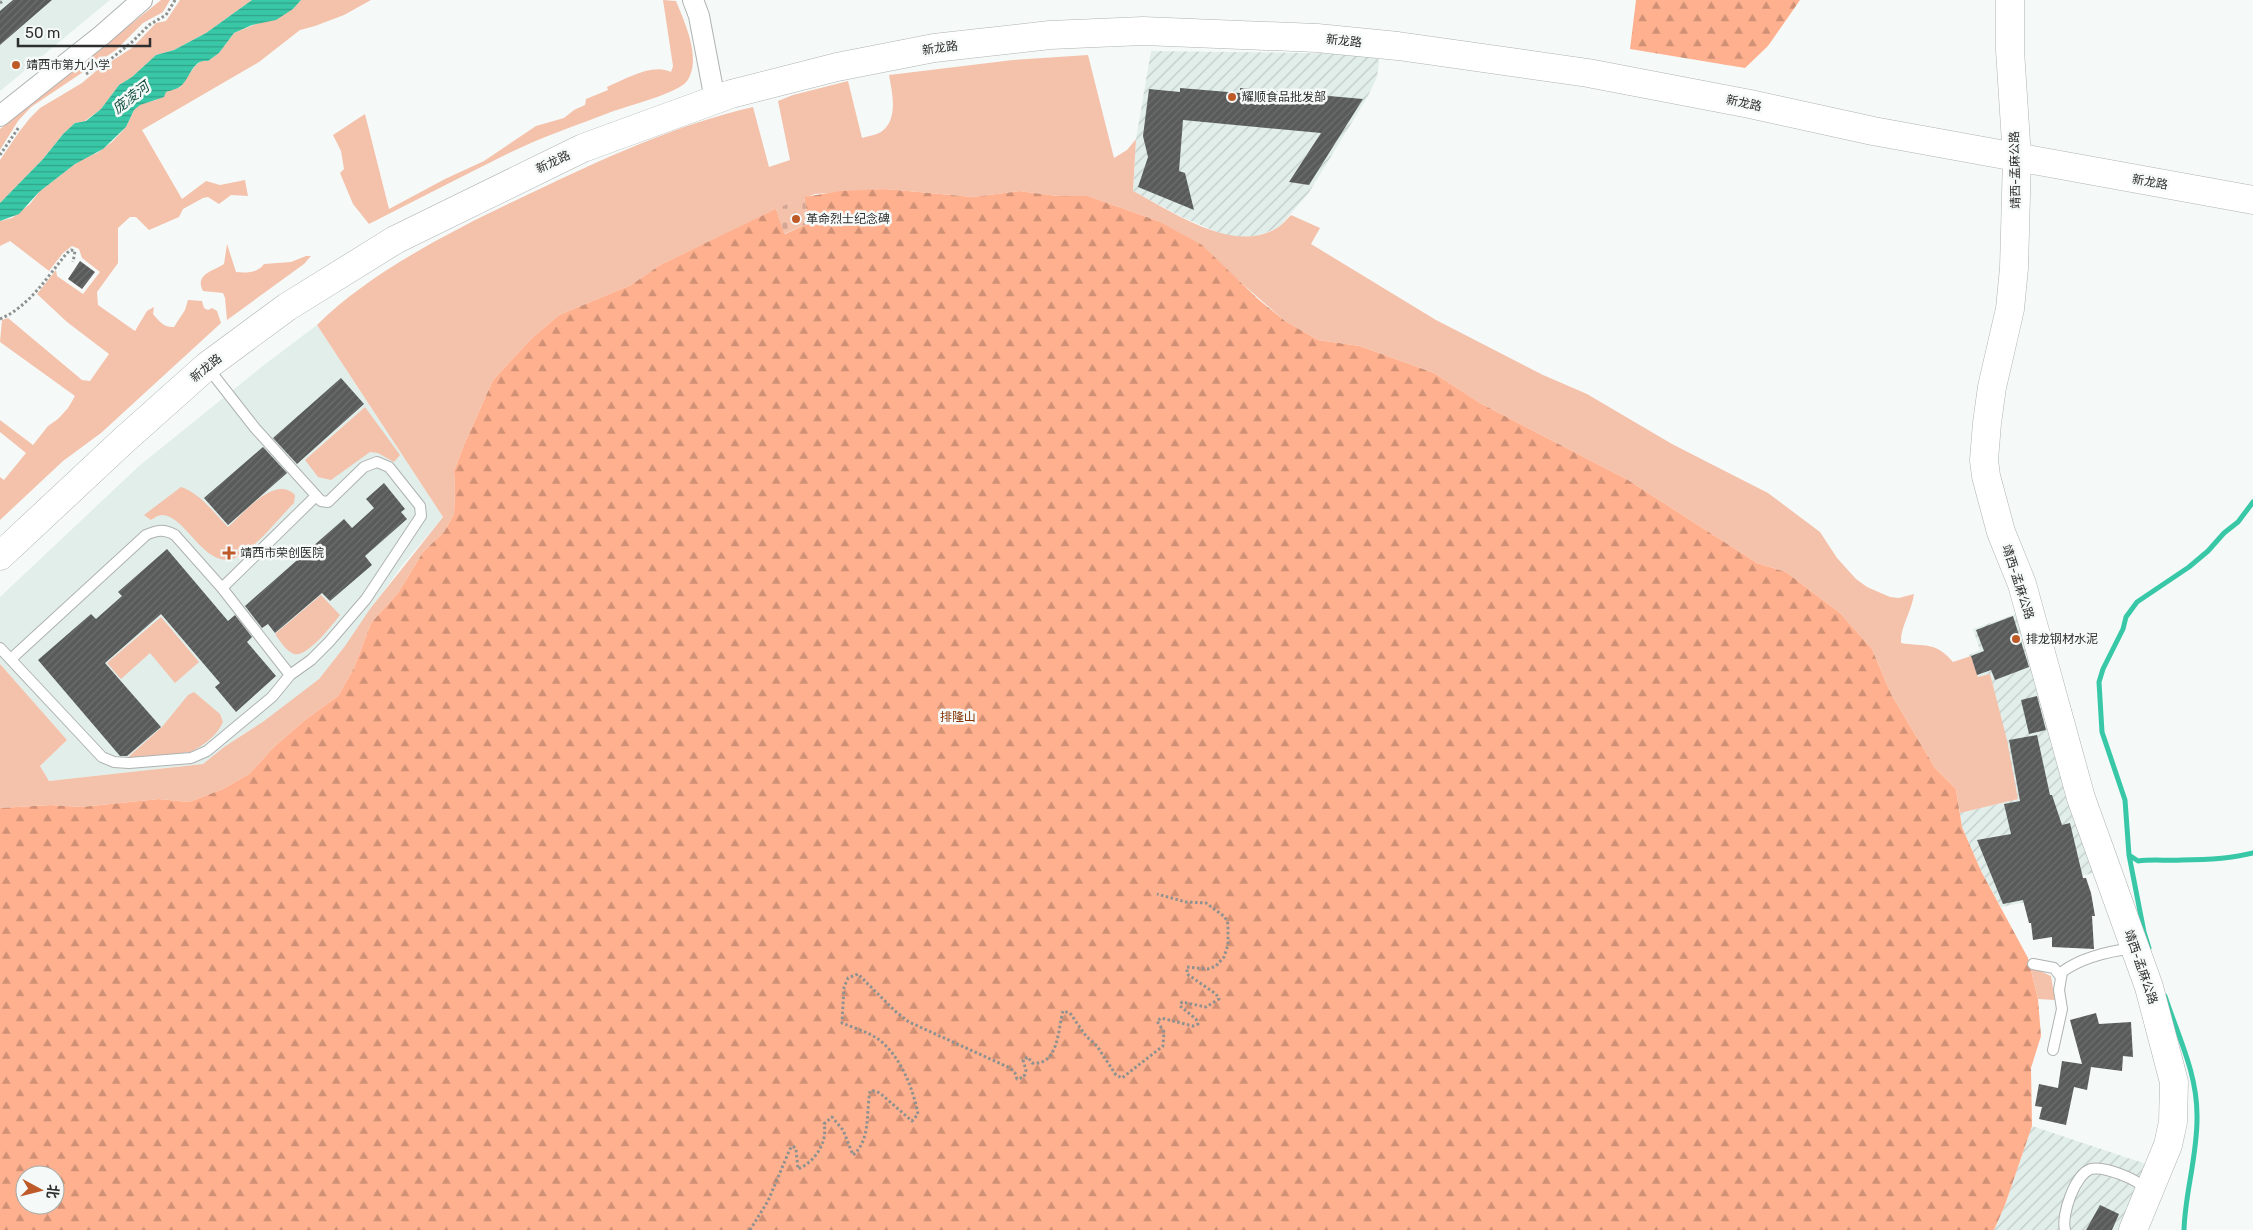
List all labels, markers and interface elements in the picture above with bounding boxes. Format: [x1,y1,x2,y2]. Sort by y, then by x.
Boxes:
scale bar [18,15,150,47]
text: 50 m [25,24,60,42]
street label: 新龙路 [1325,32,1363,50]
street label: 新龙路 [921,39,959,57]
place label: 靖西市第九小学 [26,58,110,72]
marker: 靖西市第九小学 [10,59,22,71]
water label: 庞凌河 [109,77,155,118]
place label: 耀顺食品批发部 [1242,90,1326,104]
marker: 耀顺食品批发部 [1226,91,1238,103]
street label: 新龙路 [1725,92,1763,114]
street label: 靖西-孟麻公路 [2007,131,2023,209]
street label: 新龙路 [534,148,572,176]
street label: 新龙路 [2131,172,2169,192]
place label: 革命烈士纪念碑 [806,212,890,226]
marker: 革命烈士纪念碑 [790,213,802,225]
street label: 新龙路 [188,351,224,385]
street label: 靖西-孟麻公路 [1999,543,2037,621]
marker: 靖西市荣创医院 [222,546,236,560]
place label: 靖西市荣创医院 [240,546,324,560]
place label: 排龙钢材水泥 [2026,632,2098,646]
marker: 排龙钢材水泥 [2010,633,2022,645]
park label: 排隆山 [940,710,976,724]
street label: 靖西-孟麻公路 [2122,928,2160,1006]
north arrow [15,1165,65,1215]
text: 北 [43,1184,62,1200]

